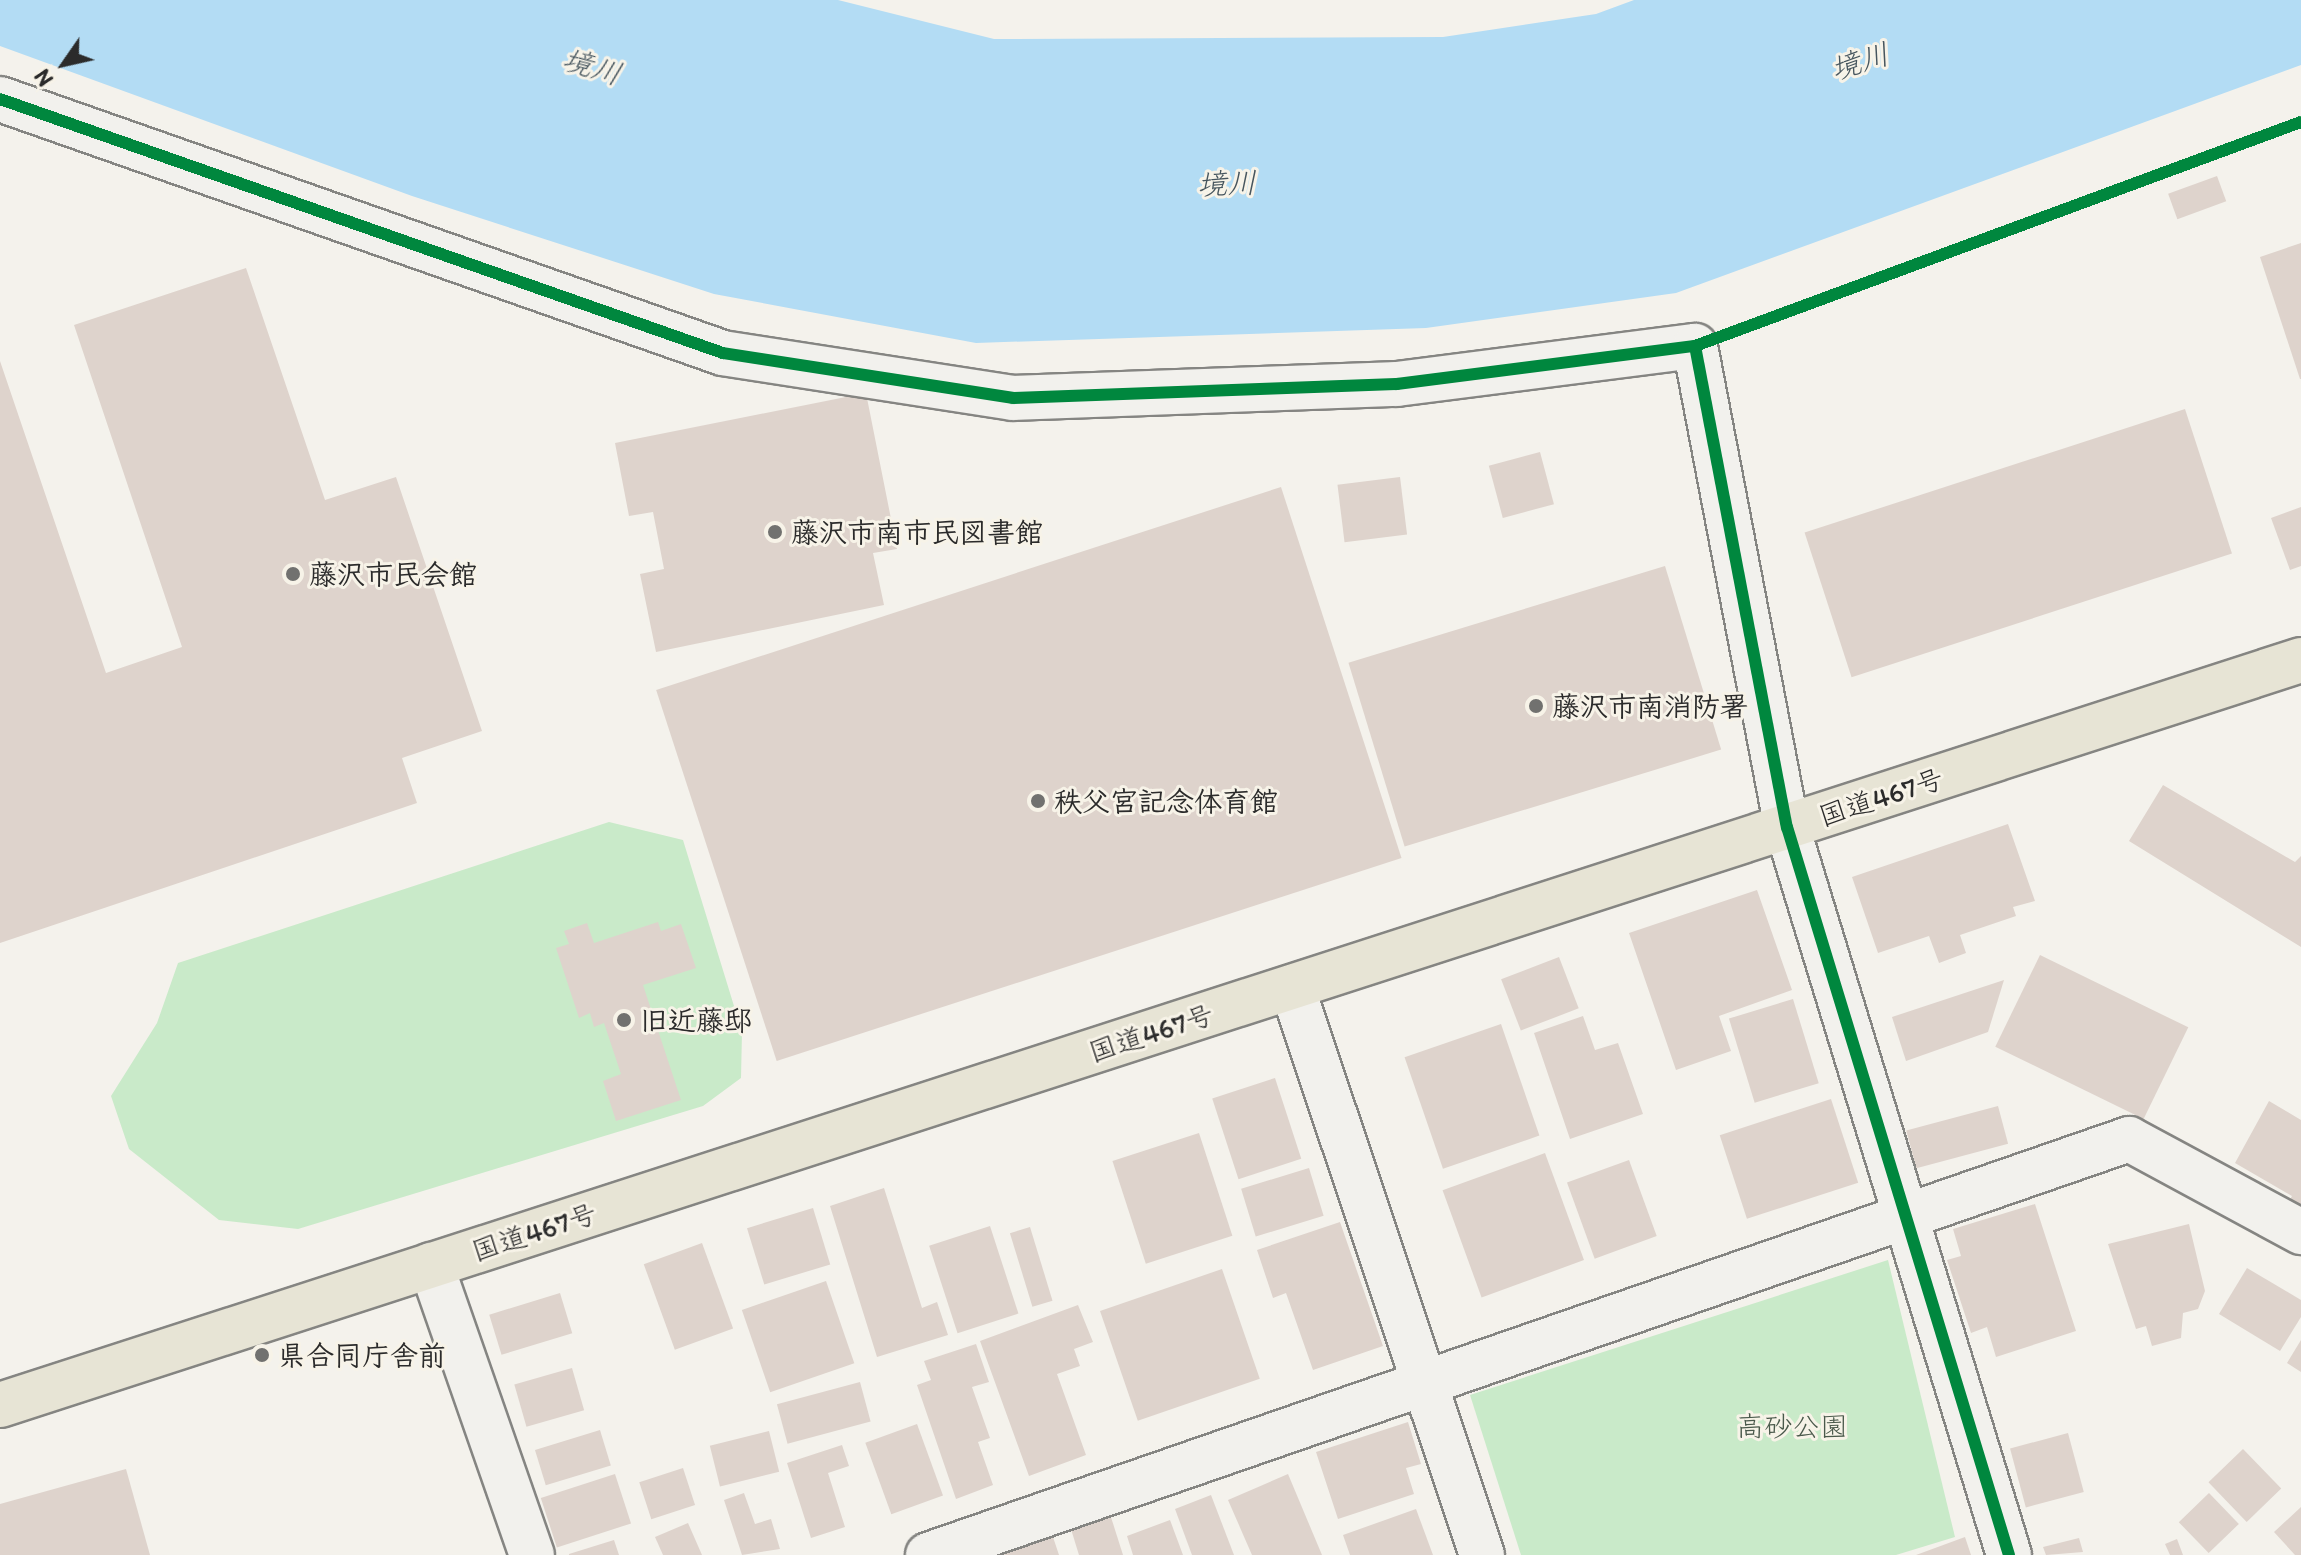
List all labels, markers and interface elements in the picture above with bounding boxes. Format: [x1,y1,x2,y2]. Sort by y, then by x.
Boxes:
north arrow [24,24,104,104]
water label: 境川 [1826,36,1894,88]
water label: 境川 [558,41,626,93]
text: N [28,64,59,91]
water label: 境川 [1196,165,1258,203]
place label: 藤沢市南市民図書館 [791,515,1043,549]
marker: 藤沢市南市民図書館 [766,523,784,541]
place label: 藤沢市民会館 [309,557,477,591]
marker: 藤沢市民会館 [284,565,302,583]
place label: 藤沢市南消防署 [1552,689,1748,723]
marker: 藤沢市南消防署 [1527,697,1545,715]
street label: 国道467号 [1814,761,1948,833]
place label: 秩父宮記念体育館 [1054,784,1278,818]
marker: 秩父宮記念体育館 [1029,792,1047,810]
street label: 国道467号 [1084,997,1218,1069]
place label: 旧近藤邸 [640,1003,752,1037]
marker: 旧近藤邸 [615,1011,633,1029]
street label: 国道467号 [467,1196,601,1268]
place label: 県合同庁舎前 [278,1338,446,1372]
marker: 県合同庁舎前 [253,1346,271,1364]
park label: 高砂公園 [1736,1409,1848,1443]

